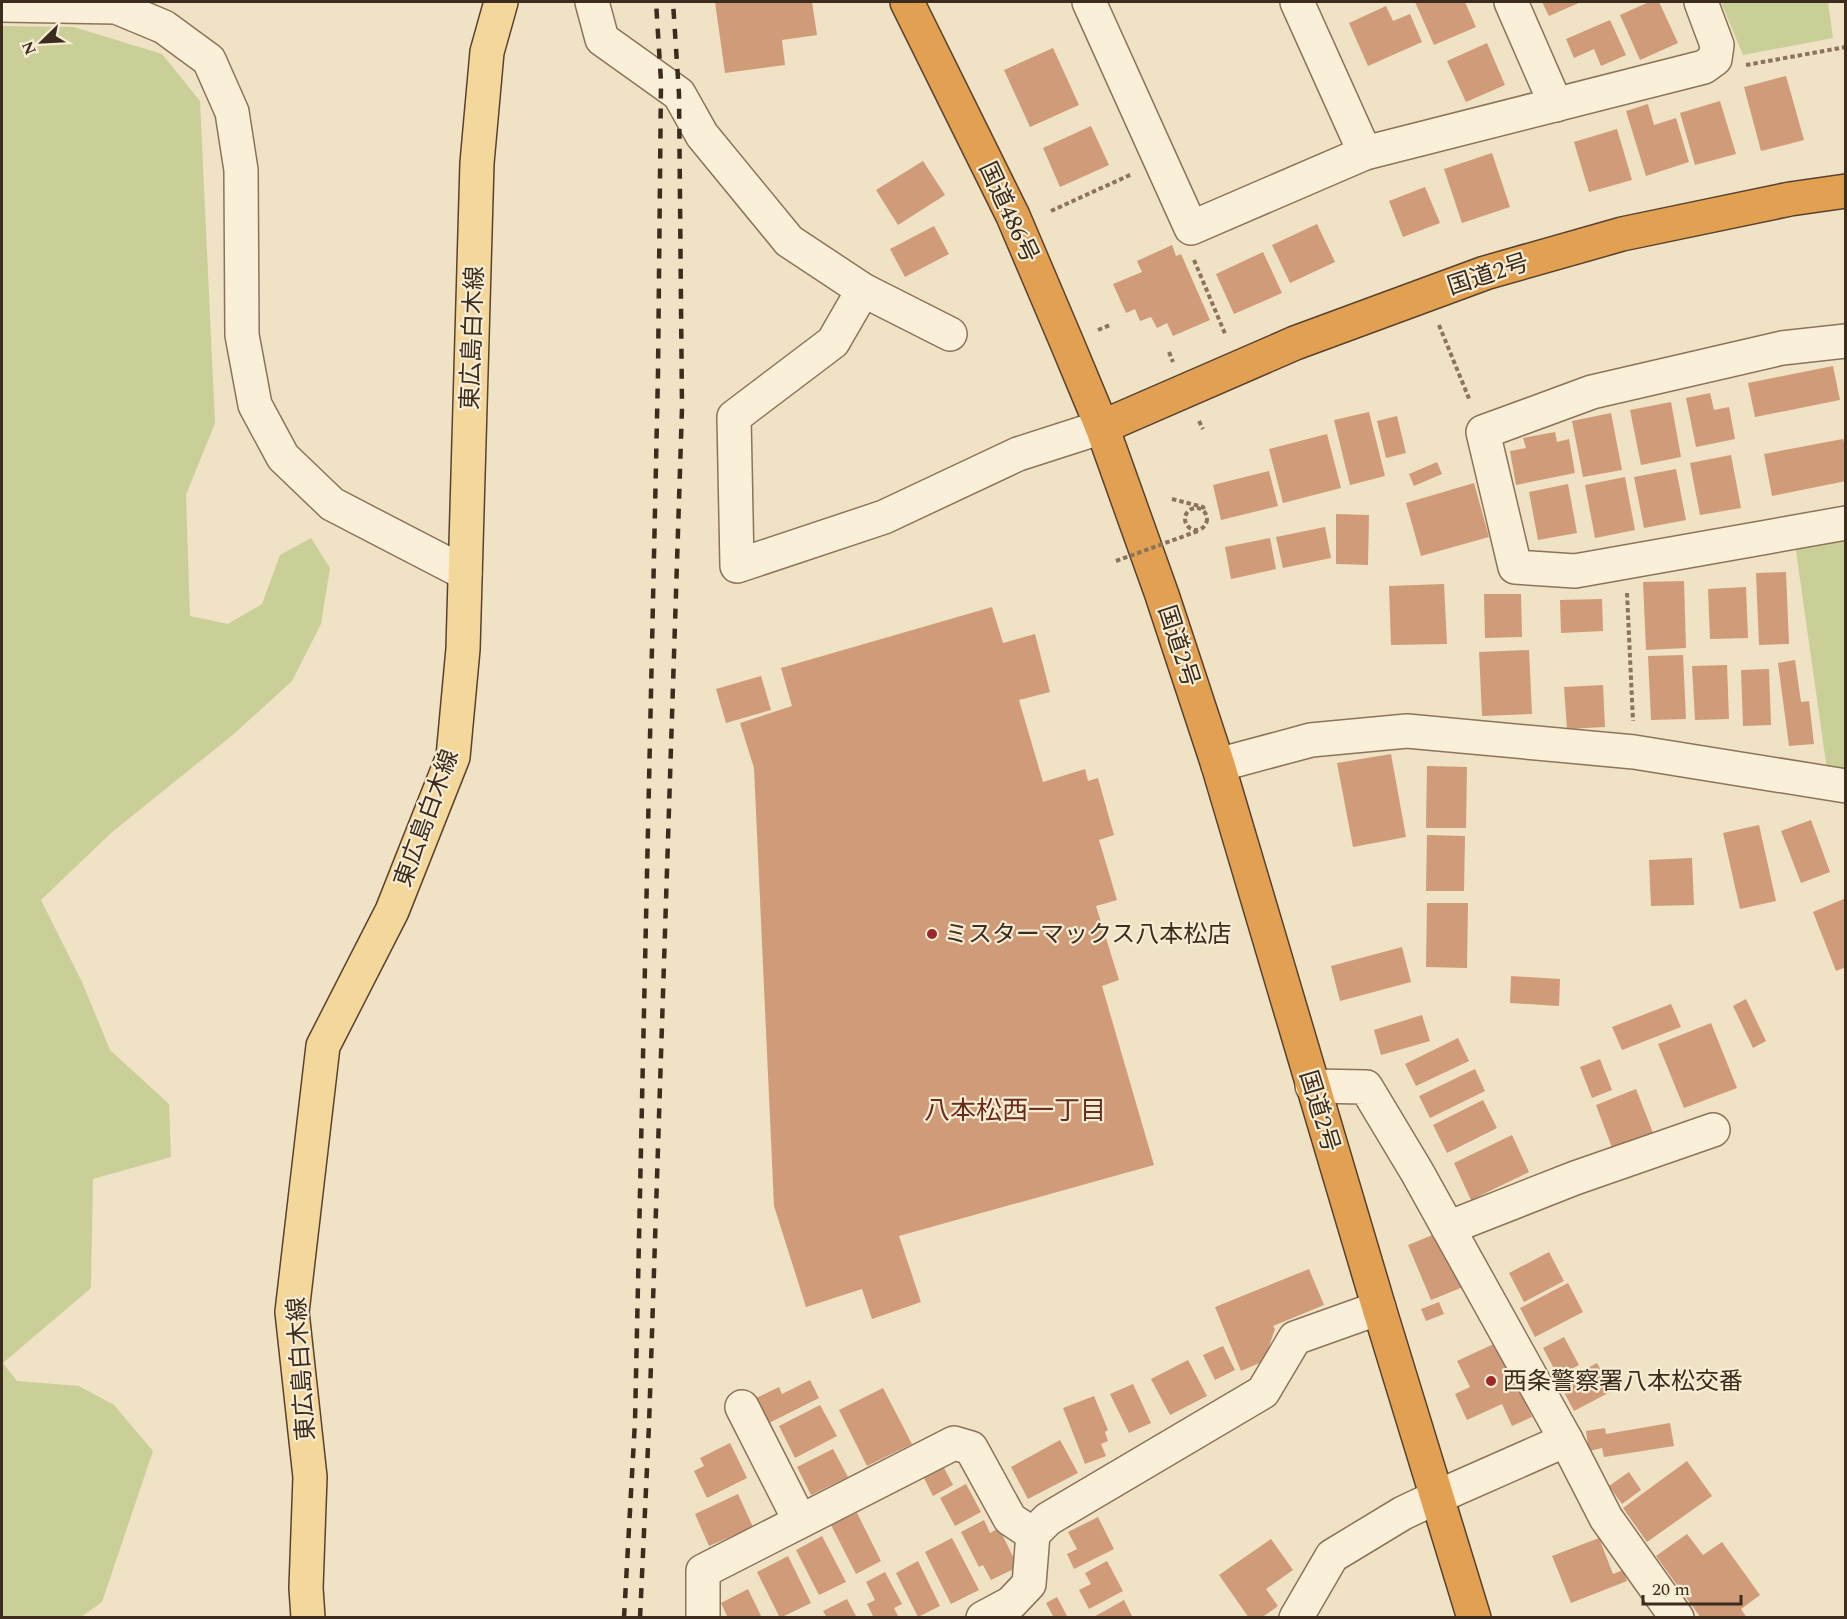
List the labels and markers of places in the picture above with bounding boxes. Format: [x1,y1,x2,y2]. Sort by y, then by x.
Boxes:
place label: ミスターマックス八本松店 [944,917,1231,953]
marker: ミスターマックス八本松店 [925,927,939,941]
place label: 西条警察署八本松交番 [1503,1364,1743,1400]
marker: 西条警察署八本松交番 [1484,1374,1498,1388]

